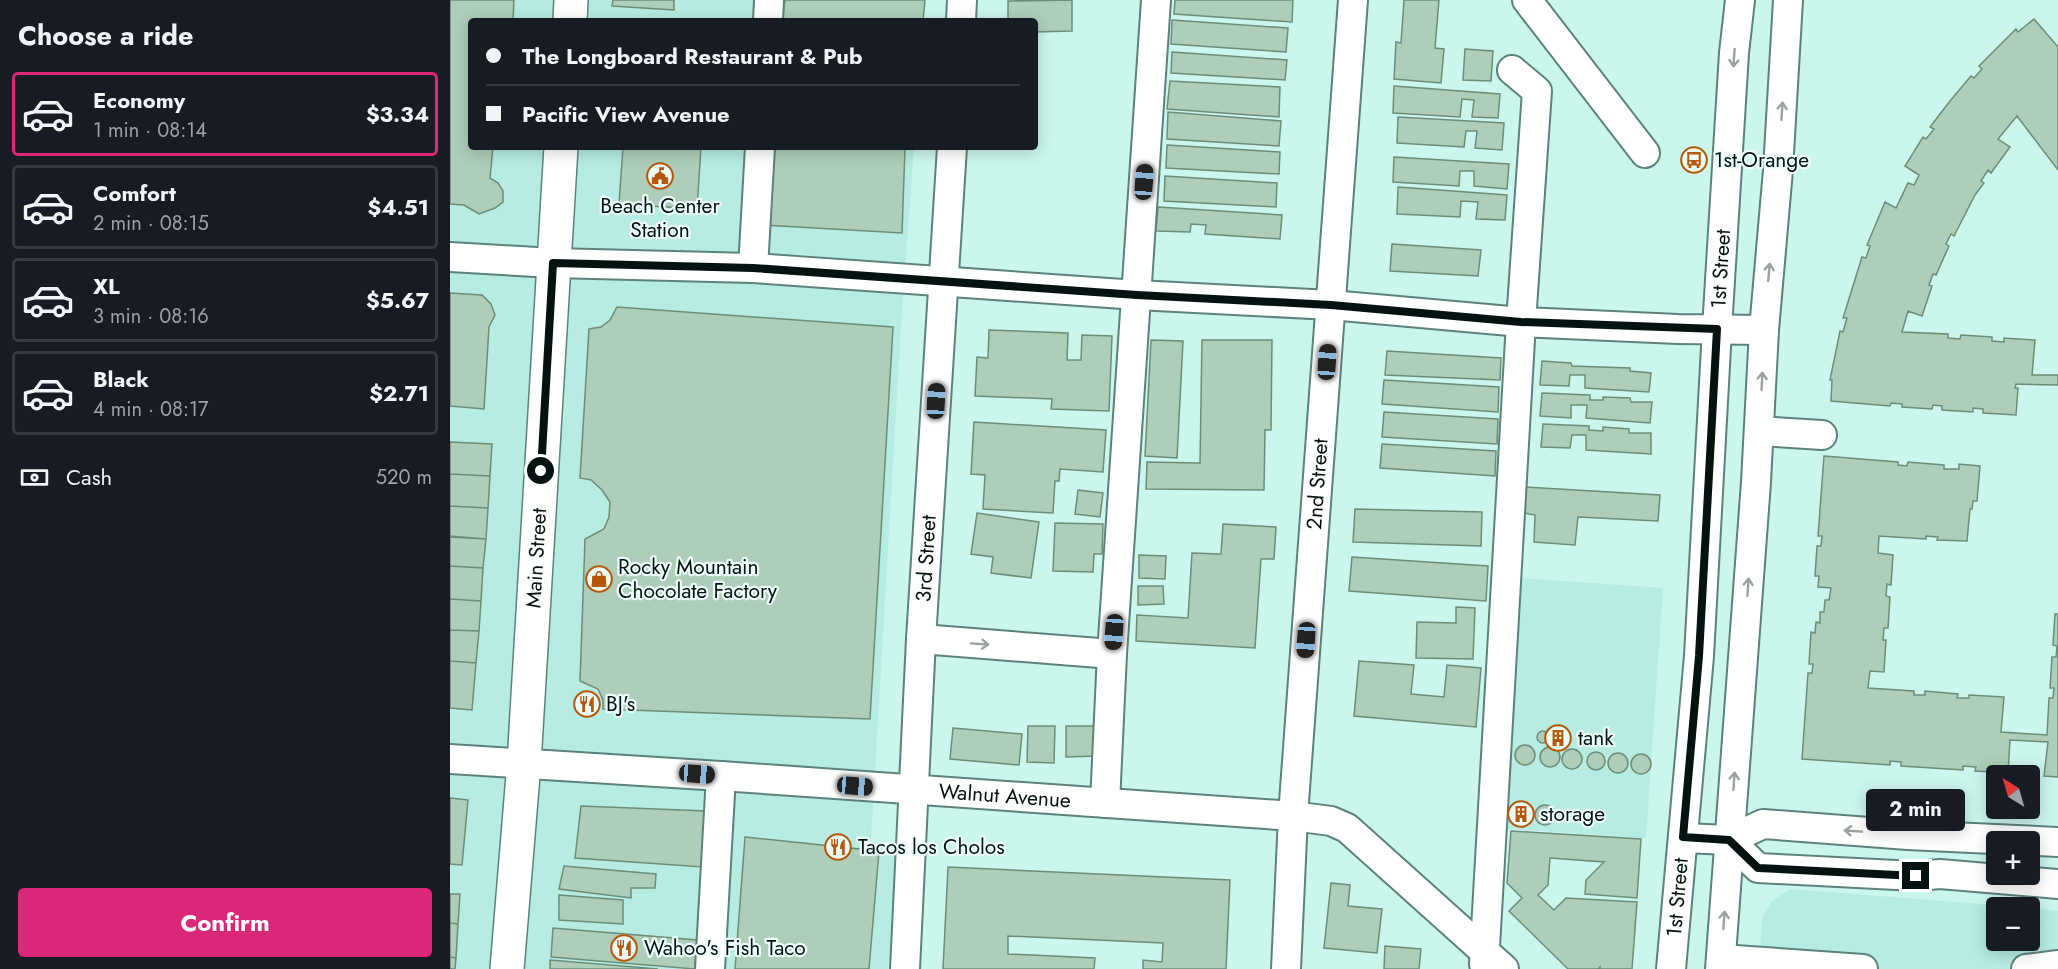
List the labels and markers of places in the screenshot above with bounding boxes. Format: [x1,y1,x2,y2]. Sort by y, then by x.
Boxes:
bus stop icon: 1st-Orange [1679,145,1709,175]
place label: 1st-Orange [1714,145,1809,175]
public building icon: Beach Center Station [645,161,675,191]
place label: Beach Center Station [600,191,720,245]
place label: Rocky Mountain Chocolate Factory [618,552,778,606]
shop icon: Rocky Mountain Chocolate Factory [584,564,614,594]
restaurant icon: BJ's [572,689,602,719]
place label: BJ's [606,689,635,719]
building icon: tank [1543,723,1573,753]
place label: tank [1578,723,1614,753]
building icon: storage [1506,799,1536,829]
place label: storage [1540,799,1605,829]
restaurant icon: Tacos los Cholos [823,832,853,862]
place label: Tacos los Cholos [858,832,1005,862]
restaurant icon: Wahoo's Fish Taco [609,933,639,963]
place label: Wahoo's Fish Taco [644,933,806,963]

